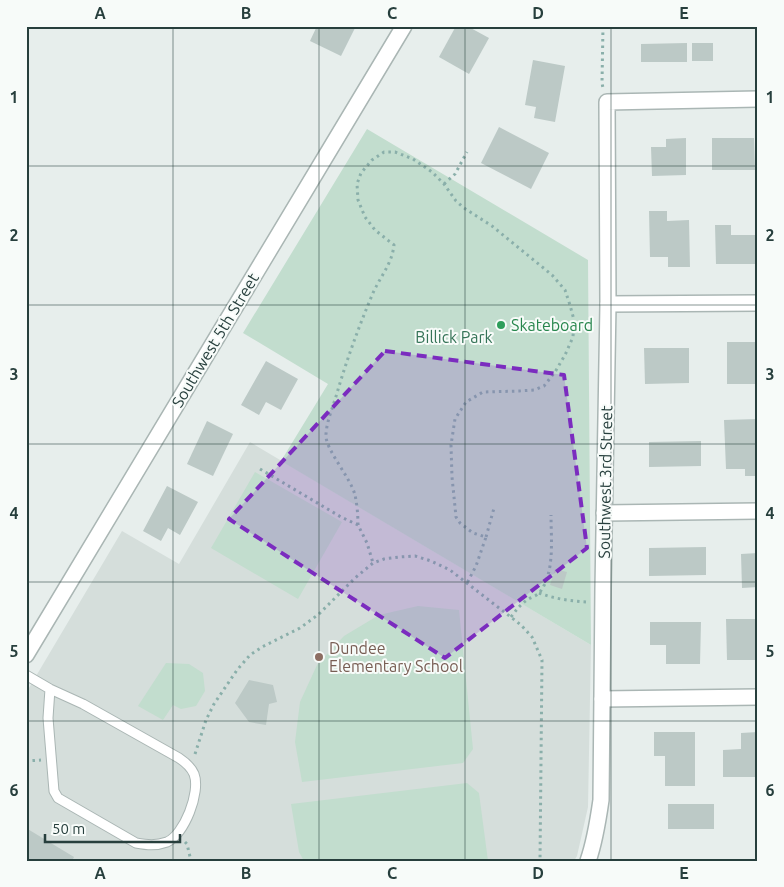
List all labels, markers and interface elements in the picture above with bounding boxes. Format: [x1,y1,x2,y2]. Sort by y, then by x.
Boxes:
text: A [94,4,106,22]
text: B [241,4,251,22]
text: C [387,4,397,22]
text: D [532,4,544,22]
text: E [679,4,689,22]
text: 1 [9,88,19,106]
text: 1 [765,88,775,106]
text: 2 [9,226,19,244]
text: 2 [765,226,775,244]
street label: Southwest 5th Street [168,269,263,410]
place label: Skateboard [511,316,593,334]
marker: Skateboard [495,319,507,331]
park label: Billick Park [415,328,493,346]
text: 3 [9,365,19,383]
text: 3 [765,365,775,383]
street label: Southwest 3rd Street [595,405,615,559]
text: 4 [9,504,19,522]
text: 4 [765,504,775,522]
place label: Dundee Elementary School [329,639,463,675]
text: 5 [9,642,19,660]
text: 5 [765,642,775,660]
marker: Dundee Elementary School [313,651,325,663]
text: 6 [9,781,19,799]
text: 6 [765,781,775,799]
scale bar [45,812,180,844]
text: 50 m [52,820,85,837]
text: A [94,864,106,882]
text: B [241,864,251,882]
text: C [387,864,397,882]
text: D [532,864,544,882]
text: E [679,864,689,882]

